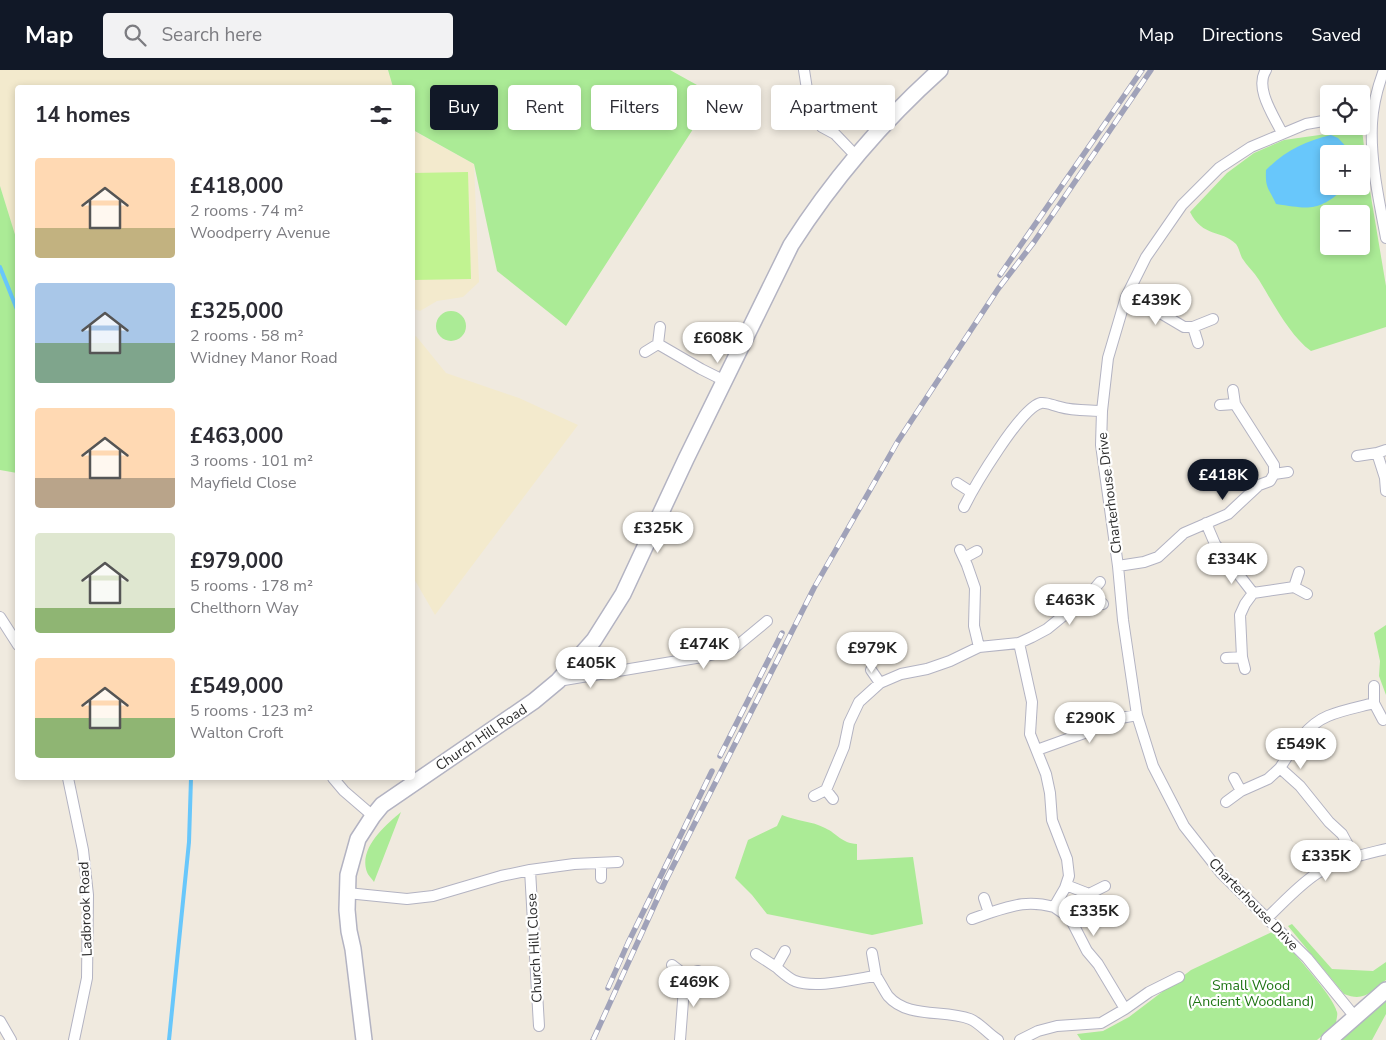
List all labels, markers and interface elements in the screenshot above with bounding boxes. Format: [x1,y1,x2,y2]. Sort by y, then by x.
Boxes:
search box [103,13,453,58]
text: Map [25,19,73,51]
icon: search [121,21,149,49]
text: Search here [161,22,262,48]
text: Map [1139,23,1174,47]
text: Directions [1202,23,1283,47]
text: Saved [1311,23,1361,47]
chip: Buy [430,85,498,130]
chip: Rent [508,85,581,130]
chip: Filters [591,85,677,130]
chip: New [687,85,761,130]
chip: Apartment [771,85,895,130]
map controls [1320,85,1370,255]
button: locate [1320,85,1370,135]
text: 14 homes [35,101,130,129]
icon: filters [367,101,395,129]
button: + [1320,145,1370,195]
text: £418,000 [190,172,283,200]
icon: home [75,178,135,238]
text: 2 rooms · 74 m² [190,200,303,222]
button: − [1320,205,1370,255]
text: Woodperry Avenue [190,222,330,244]
pin: £439K [1121,284,1191,326]
text: £439K [1131,289,1181,311]
text: £325,000 [190,297,283,325]
icon: home [75,303,135,363]
pin: £608K [683,322,753,364]
text: 2 rooms · 58 m² [190,325,303,347]
text: £608K [693,327,743,349]
text: Widney Manor Road [190,347,338,369]
text: £463,000 [190,422,283,450]
icon: home [75,428,135,488]
street label: Charterhouse Drive [1093,431,1126,555]
text: 3 rooms · 101 m² [190,450,313,472]
pin: £418K [1188,458,1258,501]
text: £418K [1198,464,1248,486]
text: Mayfield Close [190,472,297,494]
pin: £325K [623,512,693,554]
text: £325K [633,517,683,539]
pin: £334K [1197,542,1267,585]
text: £979,000 [190,547,283,575]
text: £334K [1207,548,1257,570]
icon: home [75,553,135,613]
text: 5 rooms · 178 m² [190,575,313,597]
pin: £463K [1035,584,1105,626]
text: £463K [1045,589,1095,611]
text: Chelthorn Way [190,597,299,619]
pin: £474K [669,628,739,670]
pin: £979K [837,632,907,674]
text: £474K [679,633,729,655]
text: £979K [847,637,897,659]
pin: £405K [556,646,626,689]
text: £405K [566,652,616,674]
text: £549,000 [190,672,283,700]
icon: home [75,678,135,738]
text: 5 rooms · 123 m² [190,700,313,722]
street label: Church Hill Road [432,700,531,775]
pin: £290K [1055,702,1125,744]
text: £290K [1065,707,1115,729]
text: Walton Croft [190,722,283,744]
pin: £549K [1266,728,1336,770]
text: £549K [1276,733,1326,755]
pin: £335K [1291,840,1361,882]
text: £335K [1301,845,1351,867]
street label: Charterhouse Drive [1204,854,1303,955]
street label: Ladbrook Road [74,861,97,957]
street label: Church Hill Close [522,893,547,1003]
pin: £335K [1059,894,1129,937]
text: £335K [1069,900,1119,922]
pin: £469K [659,966,729,1008]
text: £469K [669,971,719,993]
park label: Small Wood (Ancient Woodland) [1188,976,1314,1011]

